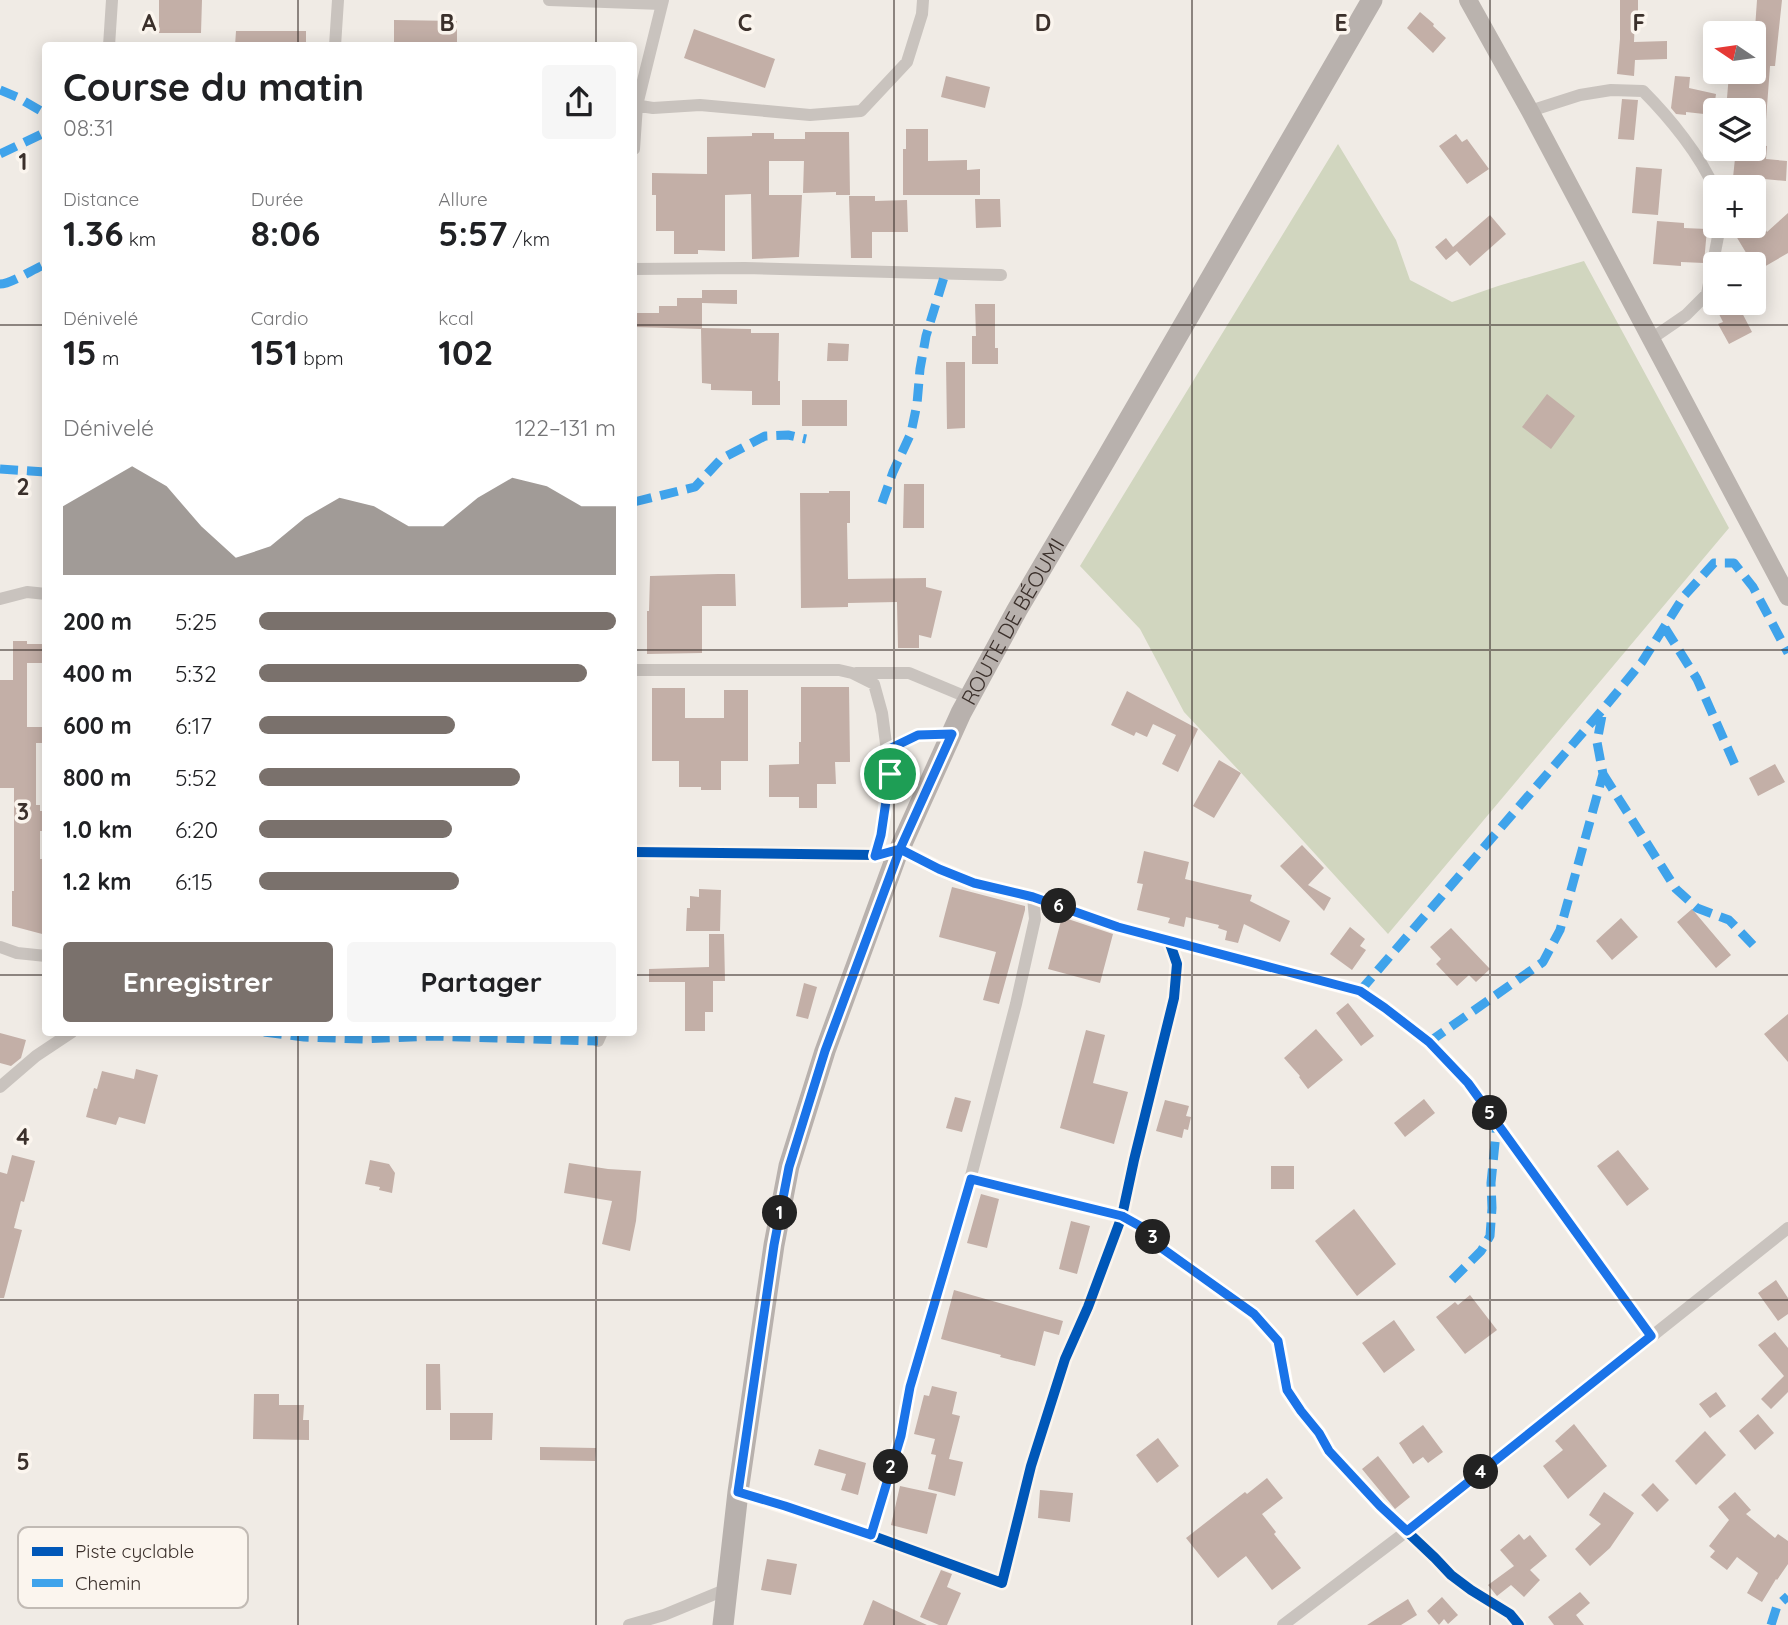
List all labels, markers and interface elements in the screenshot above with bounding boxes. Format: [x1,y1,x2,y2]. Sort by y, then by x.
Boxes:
text: A [142,8,157,37]
text: B [439,8,455,37]
text: C [738,8,752,37]
text: D [1035,8,1051,37]
text: E [1334,8,1348,37]
text: F [1633,8,1645,37]
north arrow [1703,21,1766,84]
map controls [1703,21,1766,315]
text: Course du matin [63,63,364,111]
button: share [542,65,616,139]
button: layers [1703,98,1766,161]
text: 08:31 [63,113,114,142]
text: 1 [19,147,27,176]
button: + [1703,175,1766,238]
text: Distance [63,187,139,211]
text: Durée [251,187,304,211]
text: Allure [438,187,488,211]
text: 1.36 [63,211,123,255]
text: 8:06 [251,211,320,255]
text: 5:57 [438,211,507,255]
text: km [123,227,156,251]
text: /km [507,227,550,251]
button: − [1703,252,1766,315]
text: Dénivelé [63,306,138,330]
text: Cardio [251,306,309,330]
text: kcal [438,306,474,330]
text: 15 [63,330,97,374]
text: 151 [251,330,298,374]
text: 102 [438,330,493,374]
text: m [97,346,119,370]
text: bpm [298,346,344,370]
text: Dénivelé [63,413,154,442]
text: 122–131 m [515,413,616,442]
text: 2 [16,472,30,501]
street label: ROUTE DE BÉOUMI [955,533,1070,709]
text: 200 m [63,607,132,636]
text: 5:25 [175,607,217,636]
text: 400 m [63,659,132,688]
text: 5:32 [175,659,217,688]
text: 600 m [63,711,132,740]
text: 6:17 [175,711,212,740]
pin [860,744,920,804]
icon: arrive [871,755,909,793]
text: 800 m [63,763,132,792]
text: 5:52 [175,763,217,792]
text: 3 [17,797,29,826]
text: 1.0 km [63,815,133,844]
text: 6:20 [175,815,218,844]
text: 1.2 km [63,867,132,896]
text: 6:15 [175,867,213,896]
pin: 6 [1042,888,1076,923]
text: 6 [1053,893,1064,917]
button: Enregistrer [63,942,333,1022]
button: Partager [347,942,616,1022]
pin: 5 [1472,1096,1508,1130]
text: 5 [1484,1100,1495,1124]
text: 4 [16,1122,30,1151]
pin: 1 [762,1196,798,1230]
text: 1 [776,1200,783,1224]
pin: 3 [1136,1220,1170,1254]
text: 3 [1147,1224,1158,1248]
text: 5 [16,1447,30,1476]
pin: 2 [874,1450,908,1484]
text: 2 [885,1454,896,1478]
pin: 4 [1464,1454,1498,1490]
text: 4 [1475,1459,1486,1483]
legend [18,1527,248,1608]
text: Piste cyclable [75,1539,194,1563]
text: Chemin [75,1571,141,1595]

